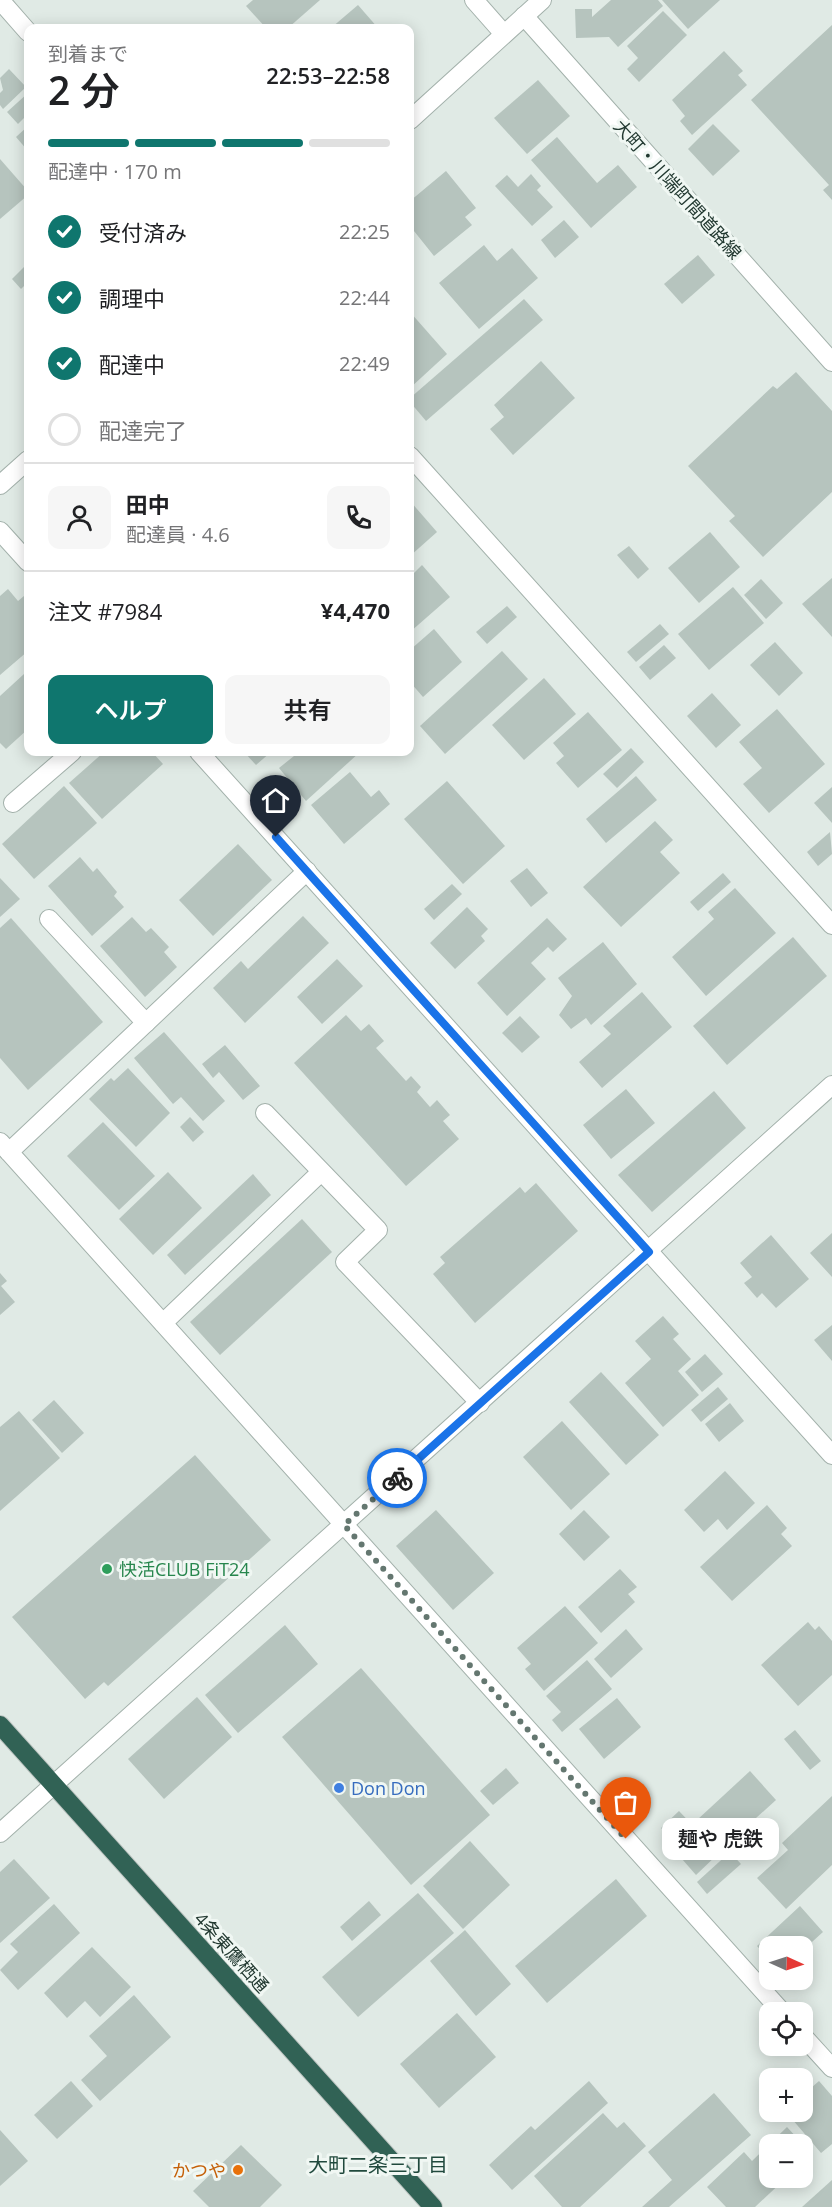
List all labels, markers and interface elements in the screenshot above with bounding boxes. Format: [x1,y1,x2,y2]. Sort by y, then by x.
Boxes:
text: 到着まで [48,40,128,67]
text: 22:53–22:58 [266,60,390,90]
text: 2 分 [48,63,119,116]
street label: 大町・川端町間道路線 [609,114,747,264]
text: 配達中 · 170 m [48,158,182,185]
icon: check [48,215,81,248]
text: 受付済み [99,217,187,247]
text: 22:25 [339,218,390,245]
icon: check [48,281,81,314]
text: 調理中 [99,283,165,313]
text: 22:44 [339,284,390,311]
icon: check [48,347,81,380]
text: 配達中 [99,349,165,379]
text: 22:49 [339,350,390,377]
text: 配達完了 [99,415,187,445]
button: person [48,486,111,549]
button: phone [327,486,390,549]
text: 田中 [126,489,170,519]
text: 配達員 · 4.6 [126,521,230,548]
text: ¥4,470 [321,595,390,625]
text: 注文 #7984 [48,596,162,626]
button: ヘルプ [48,675,213,744]
button: 共有 [225,675,390,744]
pin [250,775,301,837]
icon: home [259,784,292,817]
courier [367,1448,427,1508]
icon: bike [381,1462,414,1495]
place label: 快活CLUB FiT24 [119,1557,250,1581]
marker: 快活CLUB FiT24 [100,1562,114,1576]
place label: Don Don [351,1776,426,1800]
pin [600,1777,651,1839]
marker: Don Don [332,1781,346,1795]
icon: bag [609,1786,642,1819]
callout: 麺や 虎鉄 [662,1818,779,1860]
text: 麺や 虎鉄 [678,1825,763,1852]
street label: 4条東鷹栖通 [190,1907,274,1997]
north arrow [759,1936,813,1990]
map controls [759,1936,813,2188]
button: locate [759,2002,813,2056]
button: + [759,2068,813,2122]
button: − [759,2134,813,2188]
district label: 大町二条三丁目 [308,2151,448,2178]
place label: かつや [172,2158,226,2182]
marker: かつや [231,2163,245,2177]

